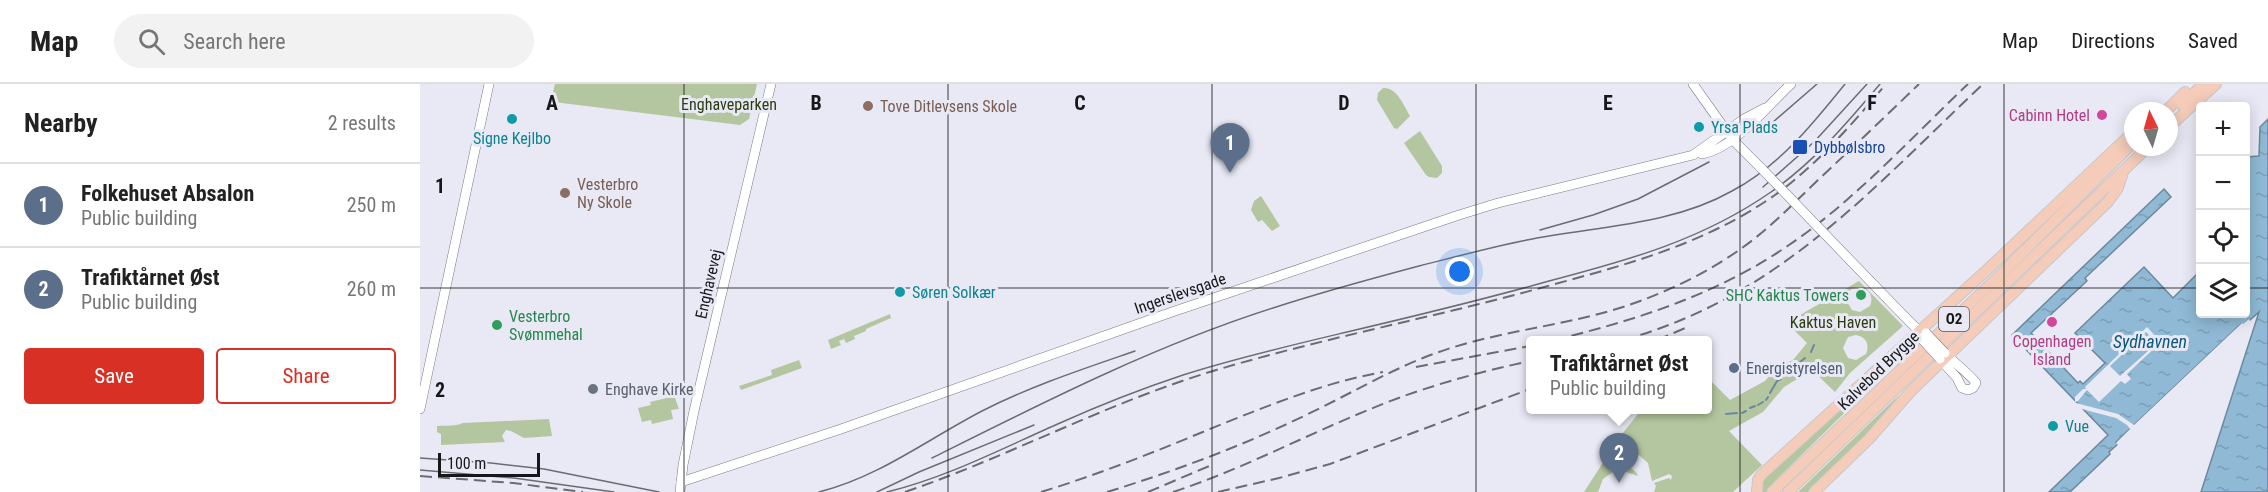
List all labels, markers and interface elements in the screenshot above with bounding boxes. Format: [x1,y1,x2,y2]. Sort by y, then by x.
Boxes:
search box [114,14,534,68]
text: Map [30,25,78,58]
icon: search [135,25,168,58]
text: Search here [183,29,286,54]
text: Map [2002,29,2038,53]
text: Directions [2071,29,2155,53]
text: Saved [2188,29,2238,53]
text: A [546,91,558,115]
text: B [810,91,822,115]
text: C [1074,91,1086,115]
text: D [1338,91,1350,115]
text: E [1603,91,1613,115]
text: F [1867,91,1877,115]
park label: Enghaveparken [681,95,777,114]
place label: Tove Ditlevsens Skole [880,97,1017,116]
marker: Tove Ditlevsens Skole [861,99,875,113]
north arrow [2124,102,2178,156]
map controls [2196,102,2250,318]
button: + [2196,102,2250,156]
place label: Cabinn Hotel [2009,106,2090,125]
text: Nearby [24,108,98,138]
marker: Cabinn Hotel [2095,108,2109,122]
text: 2 results [328,111,396,135]
marker: Signe Kejlbo [505,112,519,126]
place label: Yrsa Plads [1711,118,1778,137]
marker: Yrsa Plads [1692,120,1706,134]
pin: 1 [1210,124,1250,173]
place label: Signe Kejlbo [473,129,551,148]
marker: Dybbølsbro [1791,138,1809,156]
place label: Dybbølsbro [1814,138,1885,157]
button: − [2196,156,2250,210]
text: 1 [435,174,445,198]
place label: Vesterbro Ny Skole [577,175,638,212]
text: Folkehuset Absalon [81,181,254,206]
marker: Vesterbro Ny Skole [558,186,572,200]
text: 1 [38,193,49,217]
text: 250 m [347,193,396,217]
text: Public building [81,206,197,230]
button: locate [2196,210,2250,264]
street label: Enghavevej [691,247,726,321]
your location [1445,257,1474,286]
button: layers [2196,264,2250,318]
text: Trafiktårnet Øst [81,265,220,290]
street label: Ingerslevsgade [1132,269,1228,318]
text: 2 [38,277,49,301]
text: 260 m [347,277,396,301]
place label: Søren Solkær [912,283,996,302]
marker: Søren Solkær [893,285,907,299]
place label: SHC Kaktus Towers [1726,286,1849,305]
marker: SHC Kaktus Towers [1854,288,1868,302]
text: Public building [81,290,197,314]
place label: Vesterbro Svømmehal [509,307,583,344]
road number: O2 [1939,307,1969,331]
park label: Kaktus Haven [1790,313,1876,332]
marker: Copenhagen Island [2045,315,2059,329]
marker: Vesterbro Svømmehal [490,318,504,332]
street label: Kalvebod Brygge [1834,327,1923,414]
water label: Sydhavnen [2113,331,2187,352]
place label: Copenhagen Island [2013,332,2091,369]
popup [1526,336,1712,414]
button: Save [24,348,204,404]
button: Share [216,348,396,404]
text: Trafiktårnet Øst [1550,351,1688,376]
place label: Energistyrelsen [1746,359,1843,378]
marker: Energistyrelsen [1727,361,1741,375]
text: Public building [1550,376,1666,400]
text: 2 [435,378,445,402]
place label: Enghave Kirke [605,380,694,399]
marker: Enghave Kirke [586,382,600,396]
place label: Vue [2065,417,2089,436]
marker: Vue [2046,419,2060,433]
pin: 2 [1600,434,1638,483]
scale bar [438,450,540,478]
text: 100 m [447,454,486,473]

